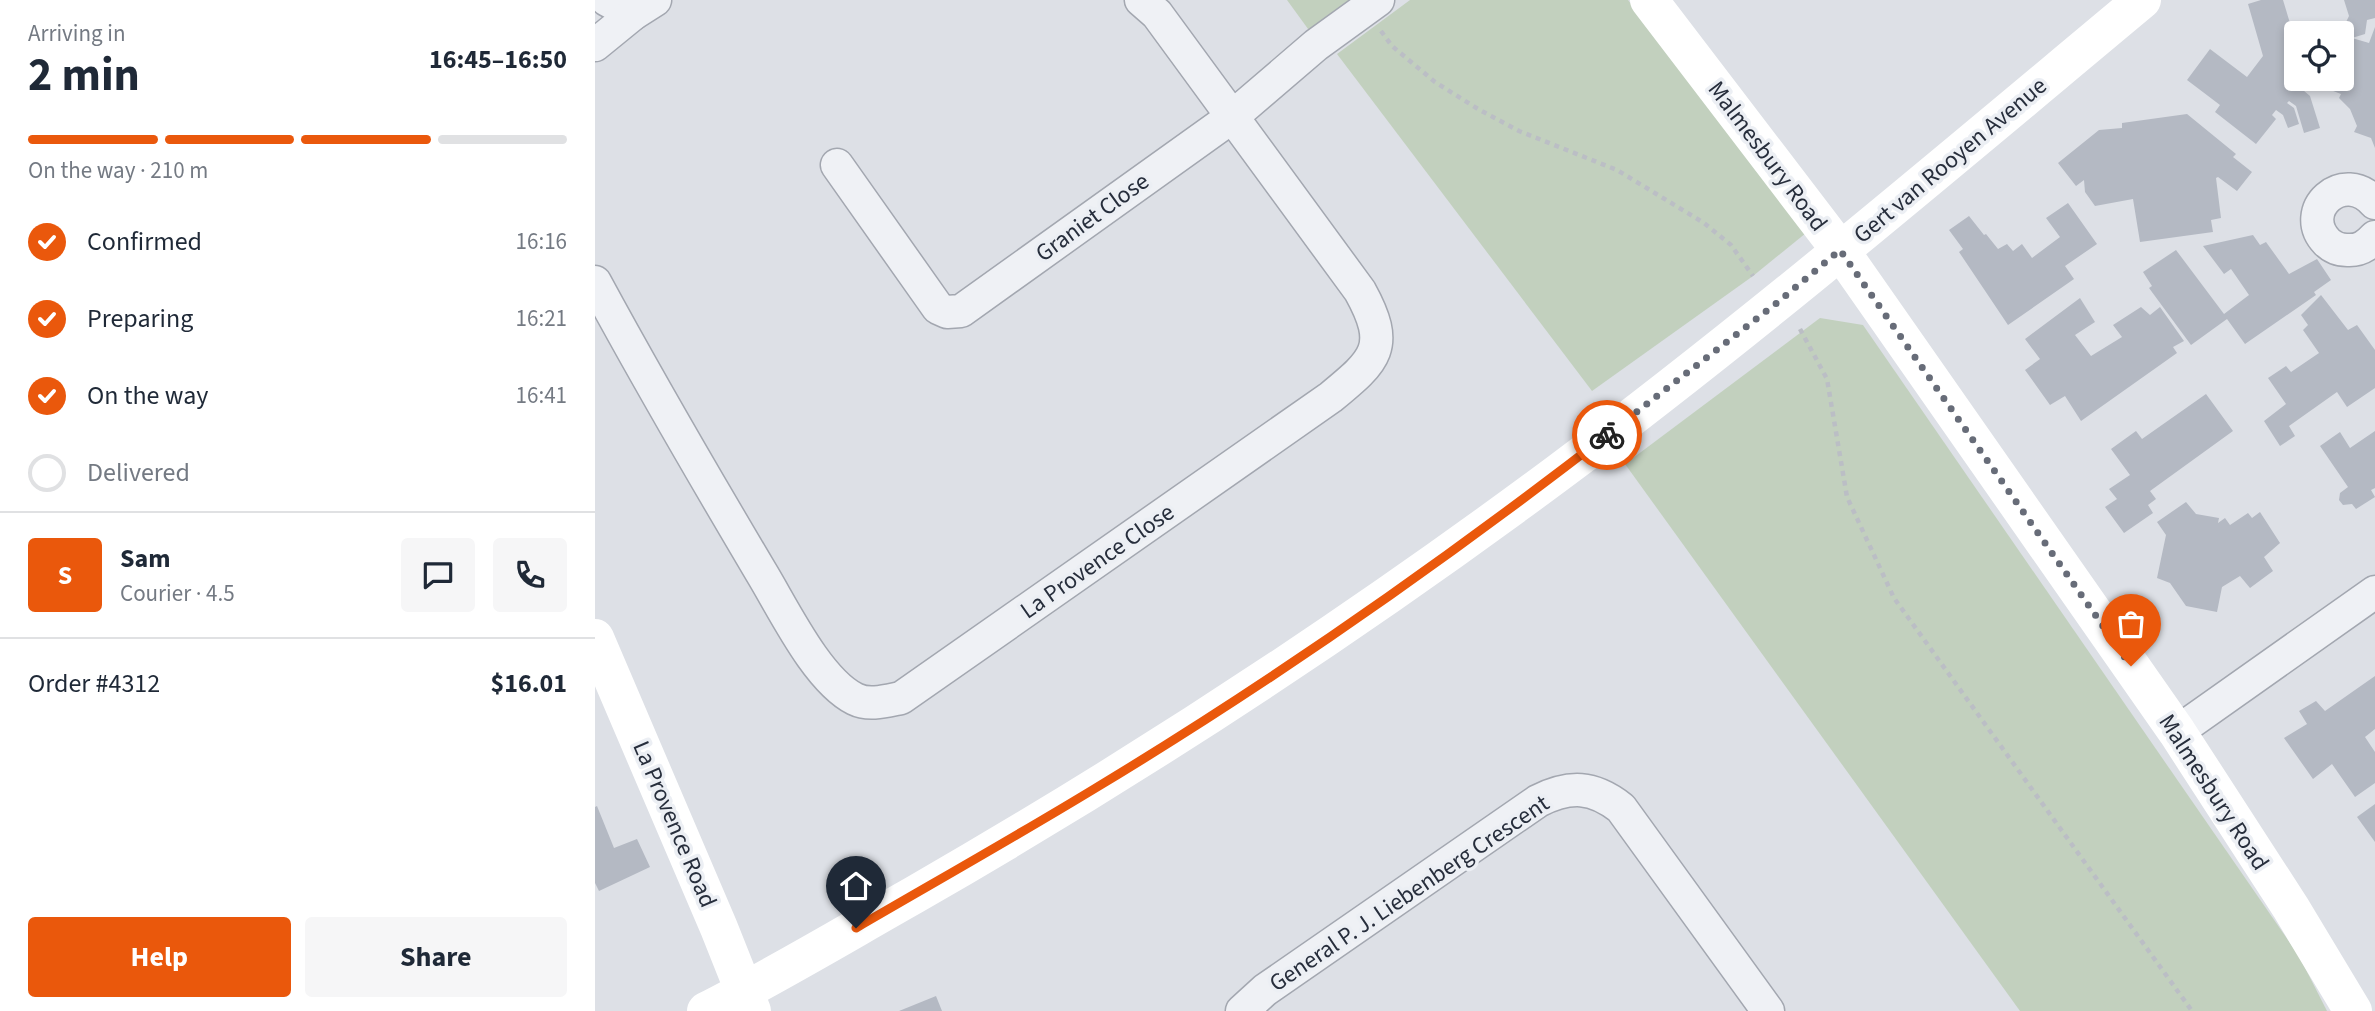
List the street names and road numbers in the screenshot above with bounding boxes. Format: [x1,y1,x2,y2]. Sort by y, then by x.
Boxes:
street label: Gert van Rooyen Avenue [1846,69,2055,252]
street label: Malmesbury Road [1699,74,1836,239]
street label: Graniet Close [1028,164,1156,271]
street label: La Provence Close [1013,495,1182,628]
street label: Malmesbury Road [2150,707,2277,877]
street label: La Provence Road [624,735,725,913]
street label: General P. J. Liebenberg Crescent [1262,786,1556,1001]

